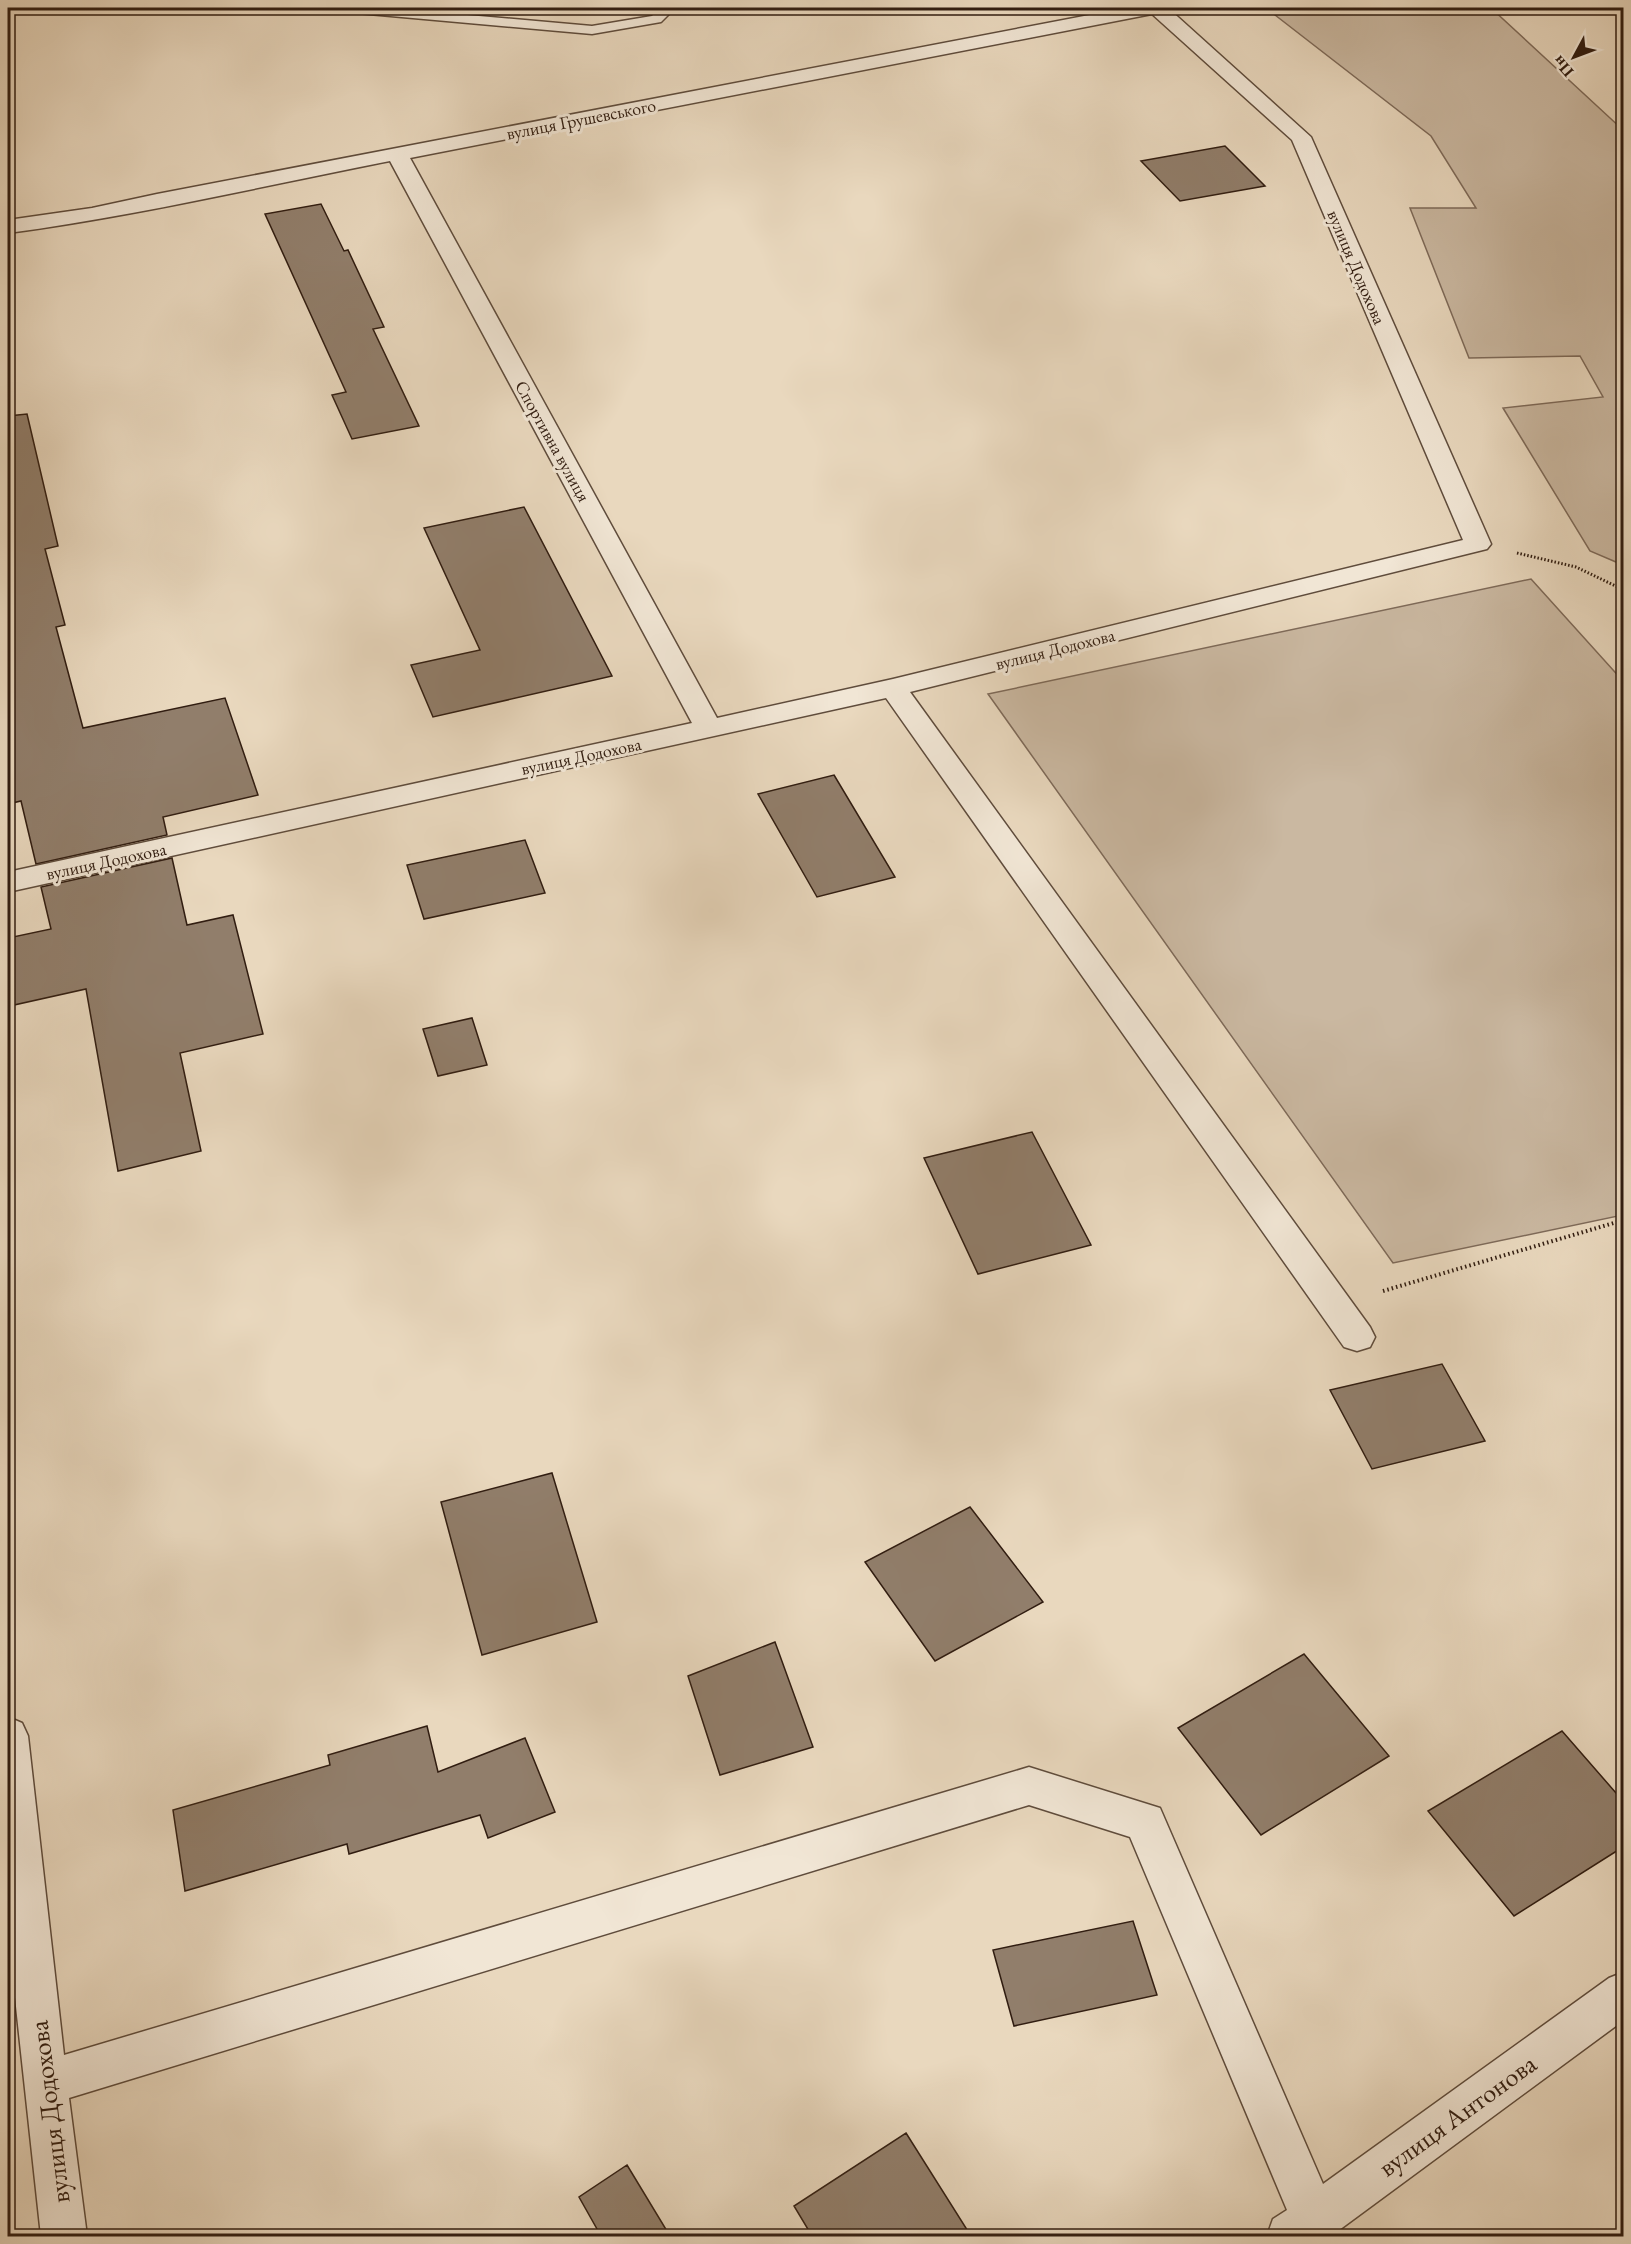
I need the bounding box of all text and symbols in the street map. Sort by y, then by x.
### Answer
north arrow [1544,27,1604,87]
text: Пн [1548,51,1578,82]
street label: вулиця Грушевського [504,93,658,145]
street label: вулиця Додохова [1322,206,1392,329]
street label: Спортивна вулиця [510,376,596,506]
street label: вулиця Додохова [993,623,1118,675]
street label: вулиця Додохова [519,732,644,780]
street label: вулиця Додохова [44,837,169,885]
street label: вулиця Додохова [20,2018,78,2205]
street label: вулиця Антонова [1371,2046,1543,2184]

